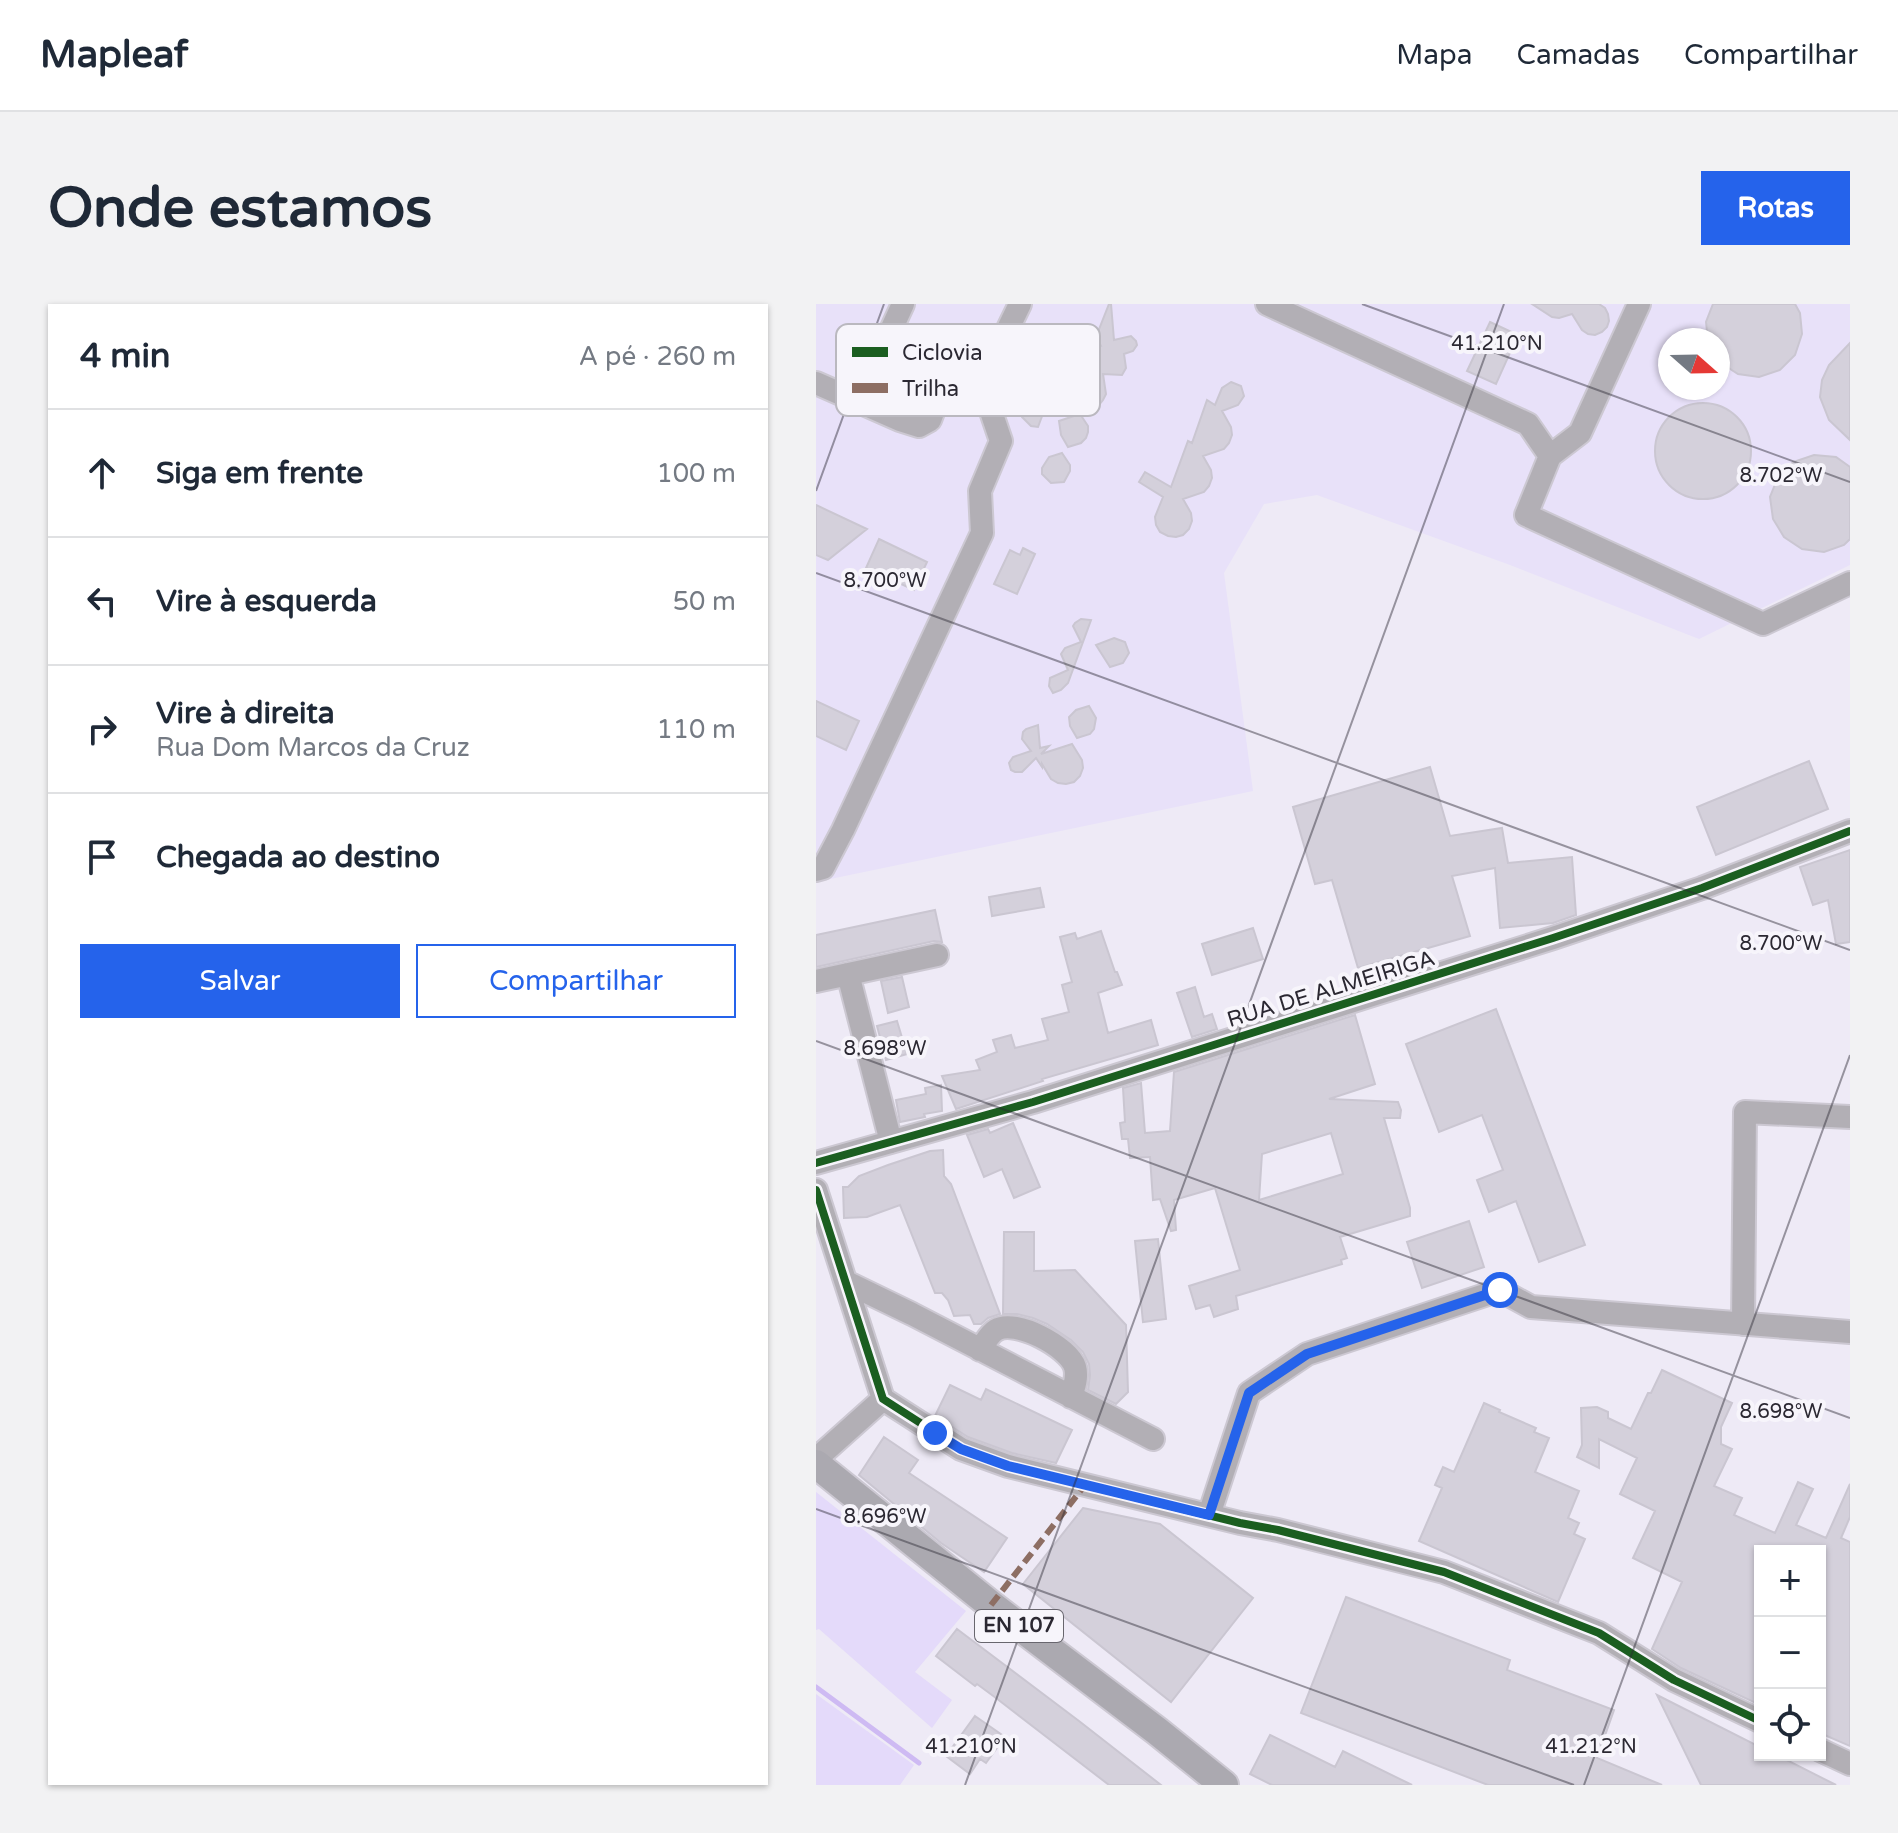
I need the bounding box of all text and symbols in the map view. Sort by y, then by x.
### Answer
text: Mapleaf [40,32,188,78]
text: Mapa [1396,38,1472,72]
text: Camadas [1516,38,1640,72]
text: Compartilhar [1684,38,1858,72]
button: Rotas [1701,171,1850,245]
text: Onde estamos [48,175,432,242]
legend [836,324,1100,416]
north arrow [1658,328,1730,400]
text: 41.210°N [1451,332,1543,356]
text: 4 min [80,336,171,377]
text: Ciclovia [902,340,983,366]
text: A pé · 260 m [579,341,736,372]
text: Trilha [902,376,959,402]
icon: ahead [80,451,124,495]
text: Siga em frente [156,455,363,492]
text: 100 m [656,458,736,489]
text: 8.702°W [1739,464,1823,488]
text: 8.700°W [843,569,927,593]
icon: left [80,579,124,623]
text: Vire à esquerda [156,583,377,620]
text: 50 m [673,586,736,617]
text: Vire à direita [156,695,335,732]
icon: right [80,707,124,751]
text: 110 m [656,714,736,745]
text: Rua Dom Marcos da Cruz [156,732,470,763]
icon: arrive [80,835,124,879]
text: Chegada ao destino [156,839,440,876]
text: 8.700°W [1739,932,1823,956]
button: Salvar [80,944,400,1018]
button: Compartilhar [416,944,736,1018]
street label: RUA DE ALMEIRIGA [1224,945,1438,1033]
text: 8.698°W [843,1037,927,1061]
route start [1482,1272,1518,1308]
text: 8.698°W [1739,1400,1823,1424]
route end [917,1415,953,1451]
text: 8.696°W [843,1505,927,1529]
map controls [1754,1545,1826,1761]
button: + [1754,1545,1826,1617]
road number: EN 107 [975,1610,1063,1642]
button: − [1754,1617,1826,1689]
button: locate [1754,1689,1826,1761]
text: 41.210°N [925,1735,1017,1759]
text: 41.212°N [1545,1735,1637,1759]

